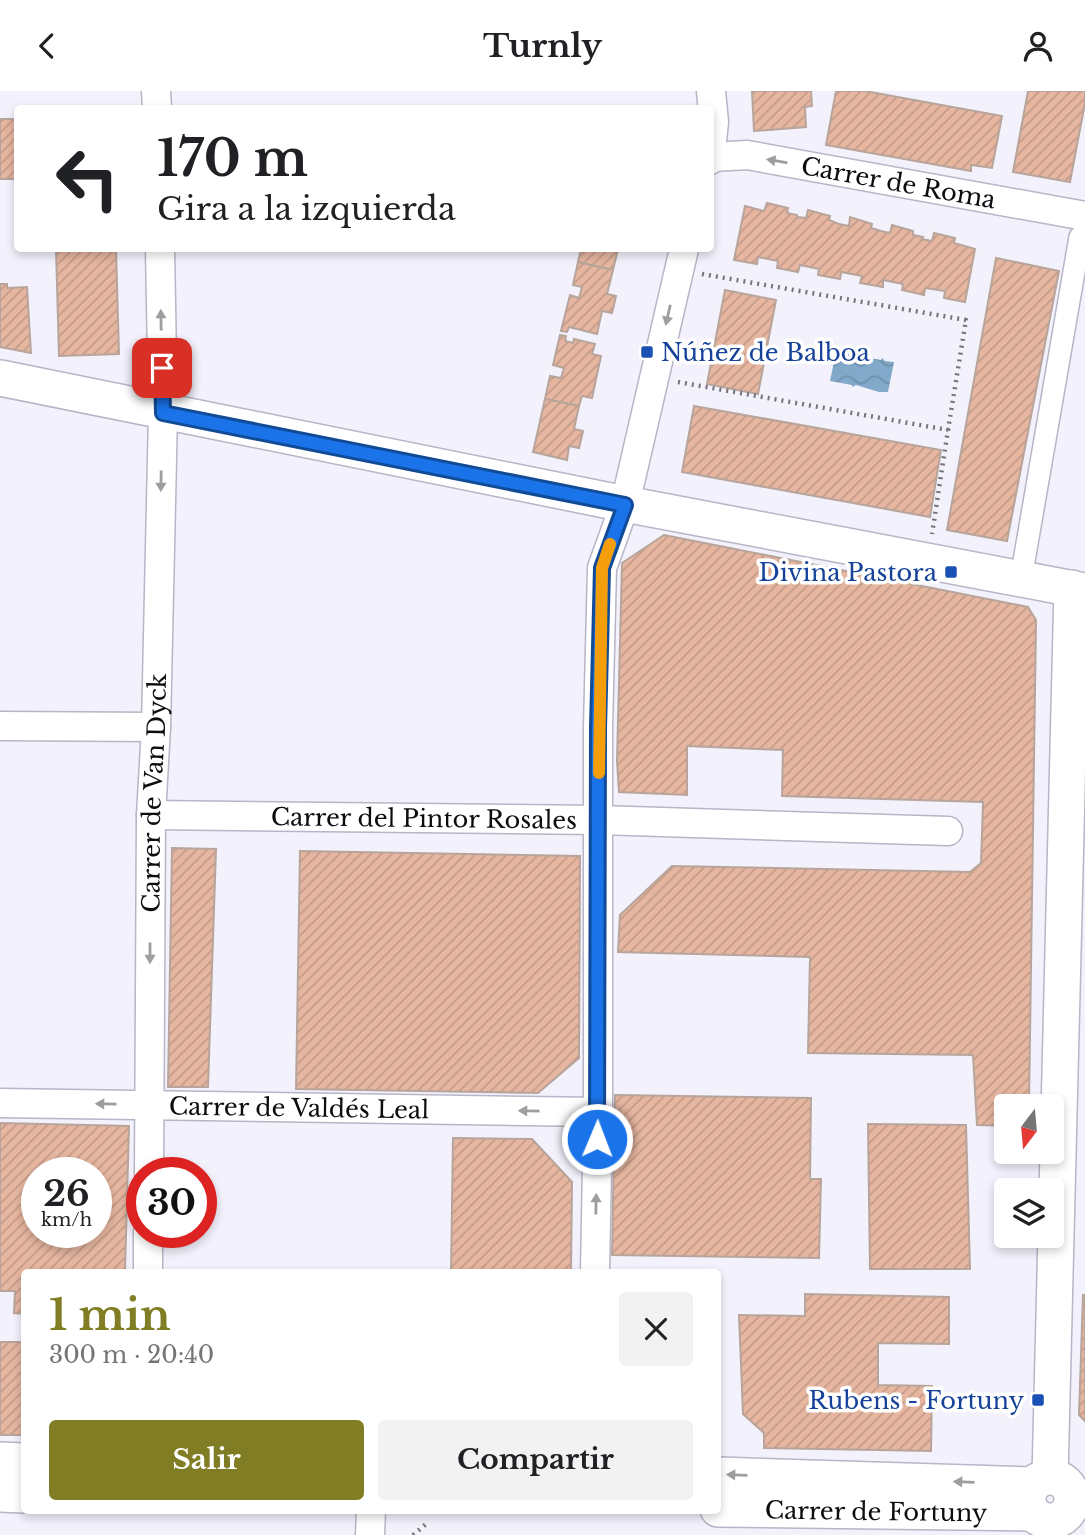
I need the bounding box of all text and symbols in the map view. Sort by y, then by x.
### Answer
text: Turnly [483,26,602,66]
icon: back [28,27,66,65]
icon: person [1019,27,1057,65]
text: 170 m [157,128,308,189]
icon: left [42,133,133,224]
street label: Carrer de Roma [799,151,999,214]
one-way arrow [766,155,788,166]
text: Gira a la izquierda [157,189,456,229]
one-way arrow [662,304,673,326]
one-way arrow [155,309,167,331]
pin [132,338,192,398]
place label: Núñez de Balboa [661,338,870,367]
marker: Núñez de Balboa [639,344,655,360]
icon: arrive [143,349,181,387]
one-way arrow [156,470,167,492]
place label: Divina Pastora [759,558,938,587]
marker: Divina Pastora [943,564,959,580]
street label: Carrer de Van Dyck [136,673,172,913]
street label: Carrer del Pintor Rosales [271,802,577,834]
one-way arrow [144,943,156,965]
street label: Carrer de Valdés Leal [169,1091,430,1124]
north arrow [994,1094,1064,1164]
map controls [994,1094,1064,1248]
one-way arrow [95,1099,117,1110]
position arrow [560,1102,634,1176]
one-way arrow [518,1105,540,1117]
speed limit sign: 30 [126,1157,217,1248]
text: 26 [43,1172,90,1215]
button: layers [994,1178,1064,1248]
one-way arrow [590,1193,602,1215]
text: km/h [41,1209,92,1231]
text: 1 min [49,1289,171,1341]
button: close [619,1292,693,1366]
text: 300 m · 20:40 [49,1341,214,1369]
place label: Rubens - Fortuny [808,1386,1025,1415]
marker: Rubens - Fortuny [1030,1392,1046,1408]
button: Salir [49,1420,364,1500]
button: Compartir [378,1420,693,1500]
one-way arrow [725,1469,747,1481]
one-way arrow [953,1476,975,1488]
street label: Carrer de Fortuny [765,1495,988,1527]

